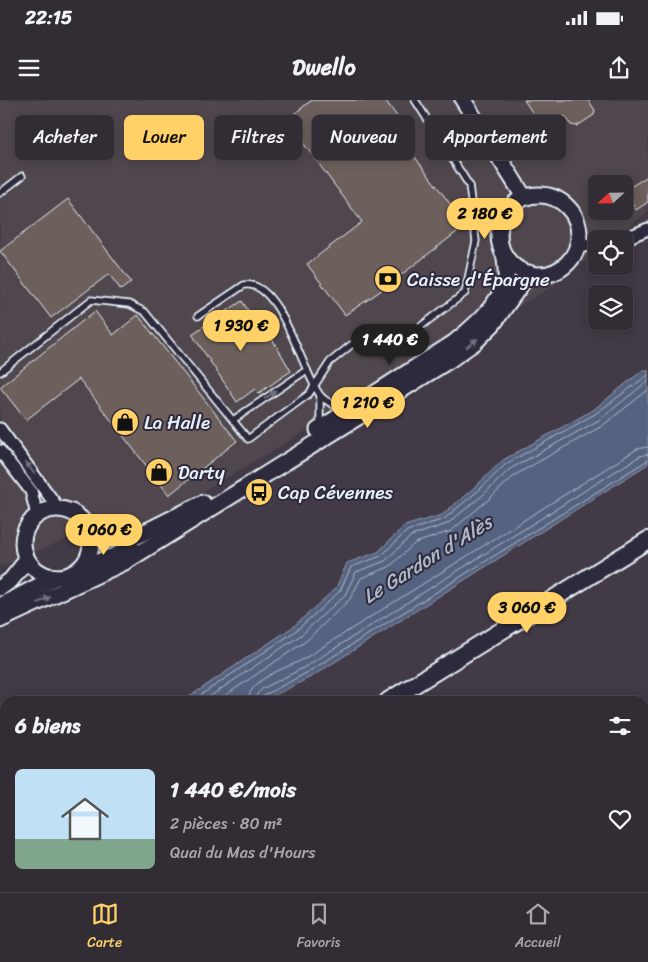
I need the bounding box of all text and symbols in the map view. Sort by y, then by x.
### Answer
text: 22:15 [25,1,72,34]
text: Dwello [292,48,356,87]
icon: menu [15,54,43,82]
icon: share [605,54,633,82]
chip: Acheter [15,115,114,160]
chip: Louer [124,115,204,160]
chip: Filtres [214,115,302,160]
chip: Nouveau [312,115,415,160]
chip: Appartement [425,115,566,160]
north arrow [588,175,632,220]
map controls [588,175,633,330]
pin: 2 180 € [439,198,531,240]
text: 2 180 € [458,199,512,228]
button: locate [588,230,633,275]
place label: Caisse d'Épargne [407,263,550,296]
bank icon: Caisse d'Épargne [373,264,403,294]
button: layers [588,285,633,330]
pin: 1 930 € [195,310,287,352]
text: 1 930 € [214,311,268,340]
pin: 1 440 € [344,324,436,366]
text: 1 440 € [362,325,418,354]
one-way arrow [465,338,478,349]
pin: 1 210 € [322,386,414,429]
text: 1 210 € [342,388,394,417]
one-way arrow [263,390,277,400]
place label: La Halle [144,406,210,439]
shop icon: La Halle [110,407,140,437]
place label: Darty [178,456,225,489]
shop icon: Darty [144,457,174,487]
one-way arrow [25,462,35,475]
place label: Cap Cévennes [278,476,393,509]
bus stop icon: Cap Cévennes [244,477,274,507]
water label: Le Gardon d'Alès [356,504,501,613]
pin: 1 060 € [58,514,150,556]
text: 1 060 € [76,515,132,544]
pin: 3 060 € [481,592,573,634]
text: 3 060 € [498,593,556,622]
one-way arrow [37,595,51,603]
text: 6 biens [15,707,80,745]
icon: filters [606,712,634,740]
text: 1 440 €/mois [170,771,296,809]
icon: home [55,789,115,849]
icon: heart [606,805,634,833]
text: 2 pièces · 80 m² [170,809,282,838]
text: Quai du Mas d'Hours [170,838,316,867]
tab: Carte [87,900,122,955]
tab: Favoris [297,900,340,955]
tab: Accueil [515,900,561,955]

